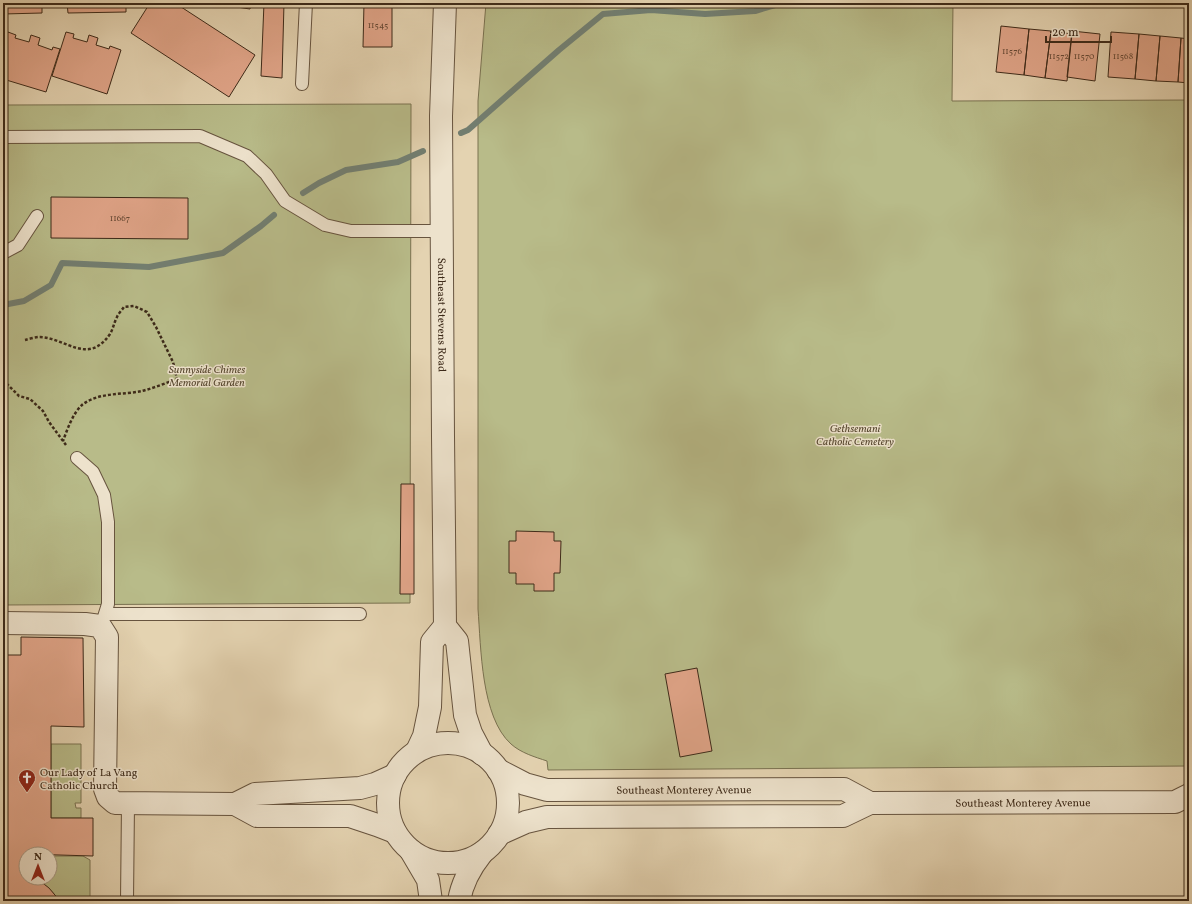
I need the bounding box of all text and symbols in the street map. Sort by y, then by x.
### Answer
scale bar [1046,18,1111,44]
house number: 11545 [368,19,388,32]
text: 20 m [1052,25,1079,41]
house number: 11576 [1002,45,1023,58]
house number: 11572 [1049,50,1069,63]
house number: 11570 [1074,50,1095,63]
house number: 11568 [1113,50,1134,63]
house number: 11667 [110,212,130,225]
street label: Southeast Stevens Road [433,258,449,372]
park label: Sunnyside Chimes Memorial Garden [168,363,245,391]
park label: Gethsemani Catholic Cemetery [816,422,894,450]
place label: Our Lady of La Vang Catholic Church [40,766,138,794]
church icon: Our Lady of La Vang Catholic Church [17,768,37,793]
street label: Southeast Monterey Avenue [616,783,751,799]
street label: Southeast Monterey Avenue [955,796,1090,812]
north arrow [18,846,58,886]
text: N [34,850,42,865]

